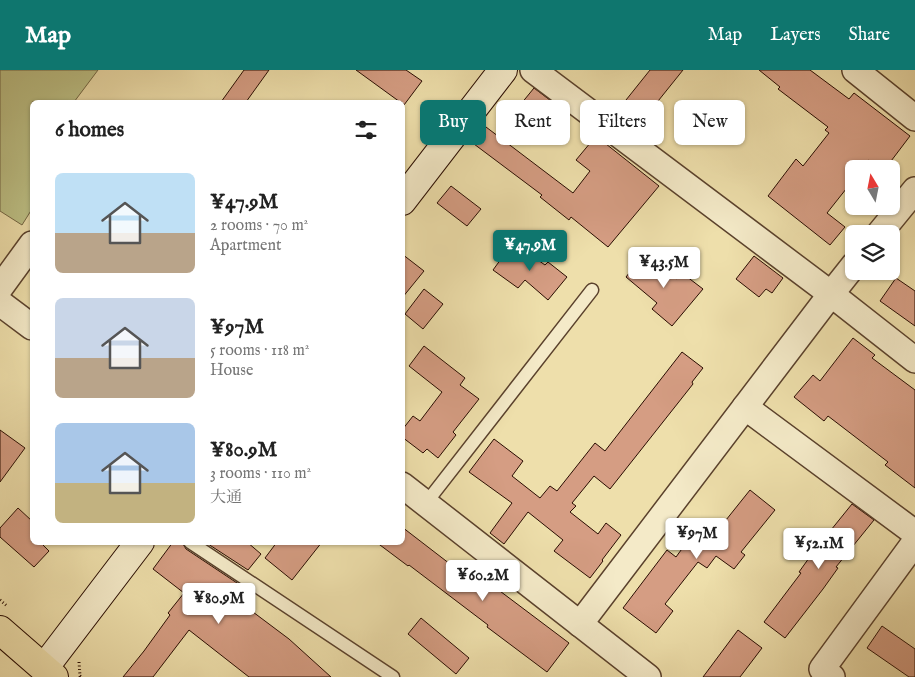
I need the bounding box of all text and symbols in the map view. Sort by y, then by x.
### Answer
text: Map [25,20,71,51]
text: Map [708,24,742,47]
text: Layers [770,24,821,47]
text: Share [849,24,890,47]
chip: Buy [420,100,486,145]
chip: Rent [496,100,570,145]
chip: Filters [580,100,664,145]
chip: New [674,100,745,145]
icon: filters [352,116,380,144]
text: 6 homes [55,117,124,144]
north arrow [845,160,900,215]
map controls [845,160,900,280]
text: ¥47.9M [210,189,278,216]
icon: home [95,193,155,253]
text: 2 rooms · 70 m² [210,216,308,236]
button: layers [845,225,900,280]
pin: ¥47.9M [489,230,571,272]
text: Apartment [210,236,281,256]
text: ¥47.9M [504,236,556,256]
pin: ¥43.5M [623,246,705,289]
text: ¥43.5M [639,253,689,273]
text: ¥97M [210,314,264,341]
icon: home [95,318,155,378]
text: 5 rooms · 118 m² [210,341,309,361]
text: House [210,361,253,381]
text: ¥80.9M [210,437,277,464]
icon: home [95,443,155,503]
text: 3 rooms · 110 m² [210,464,311,484]
text: 大通 [210,488,242,508]
pin: ¥97M [667,518,727,560]
text: ¥97M [676,524,718,544]
pin: ¥52.1M [778,528,860,570]
text: ¥52.1M [794,534,844,554]
pin: ¥60.2M [442,560,524,602]
text: ¥60.2M [457,566,509,586]
pin: ¥80.9M [178,582,260,625]
text: ¥80.9M [193,589,245,609]

